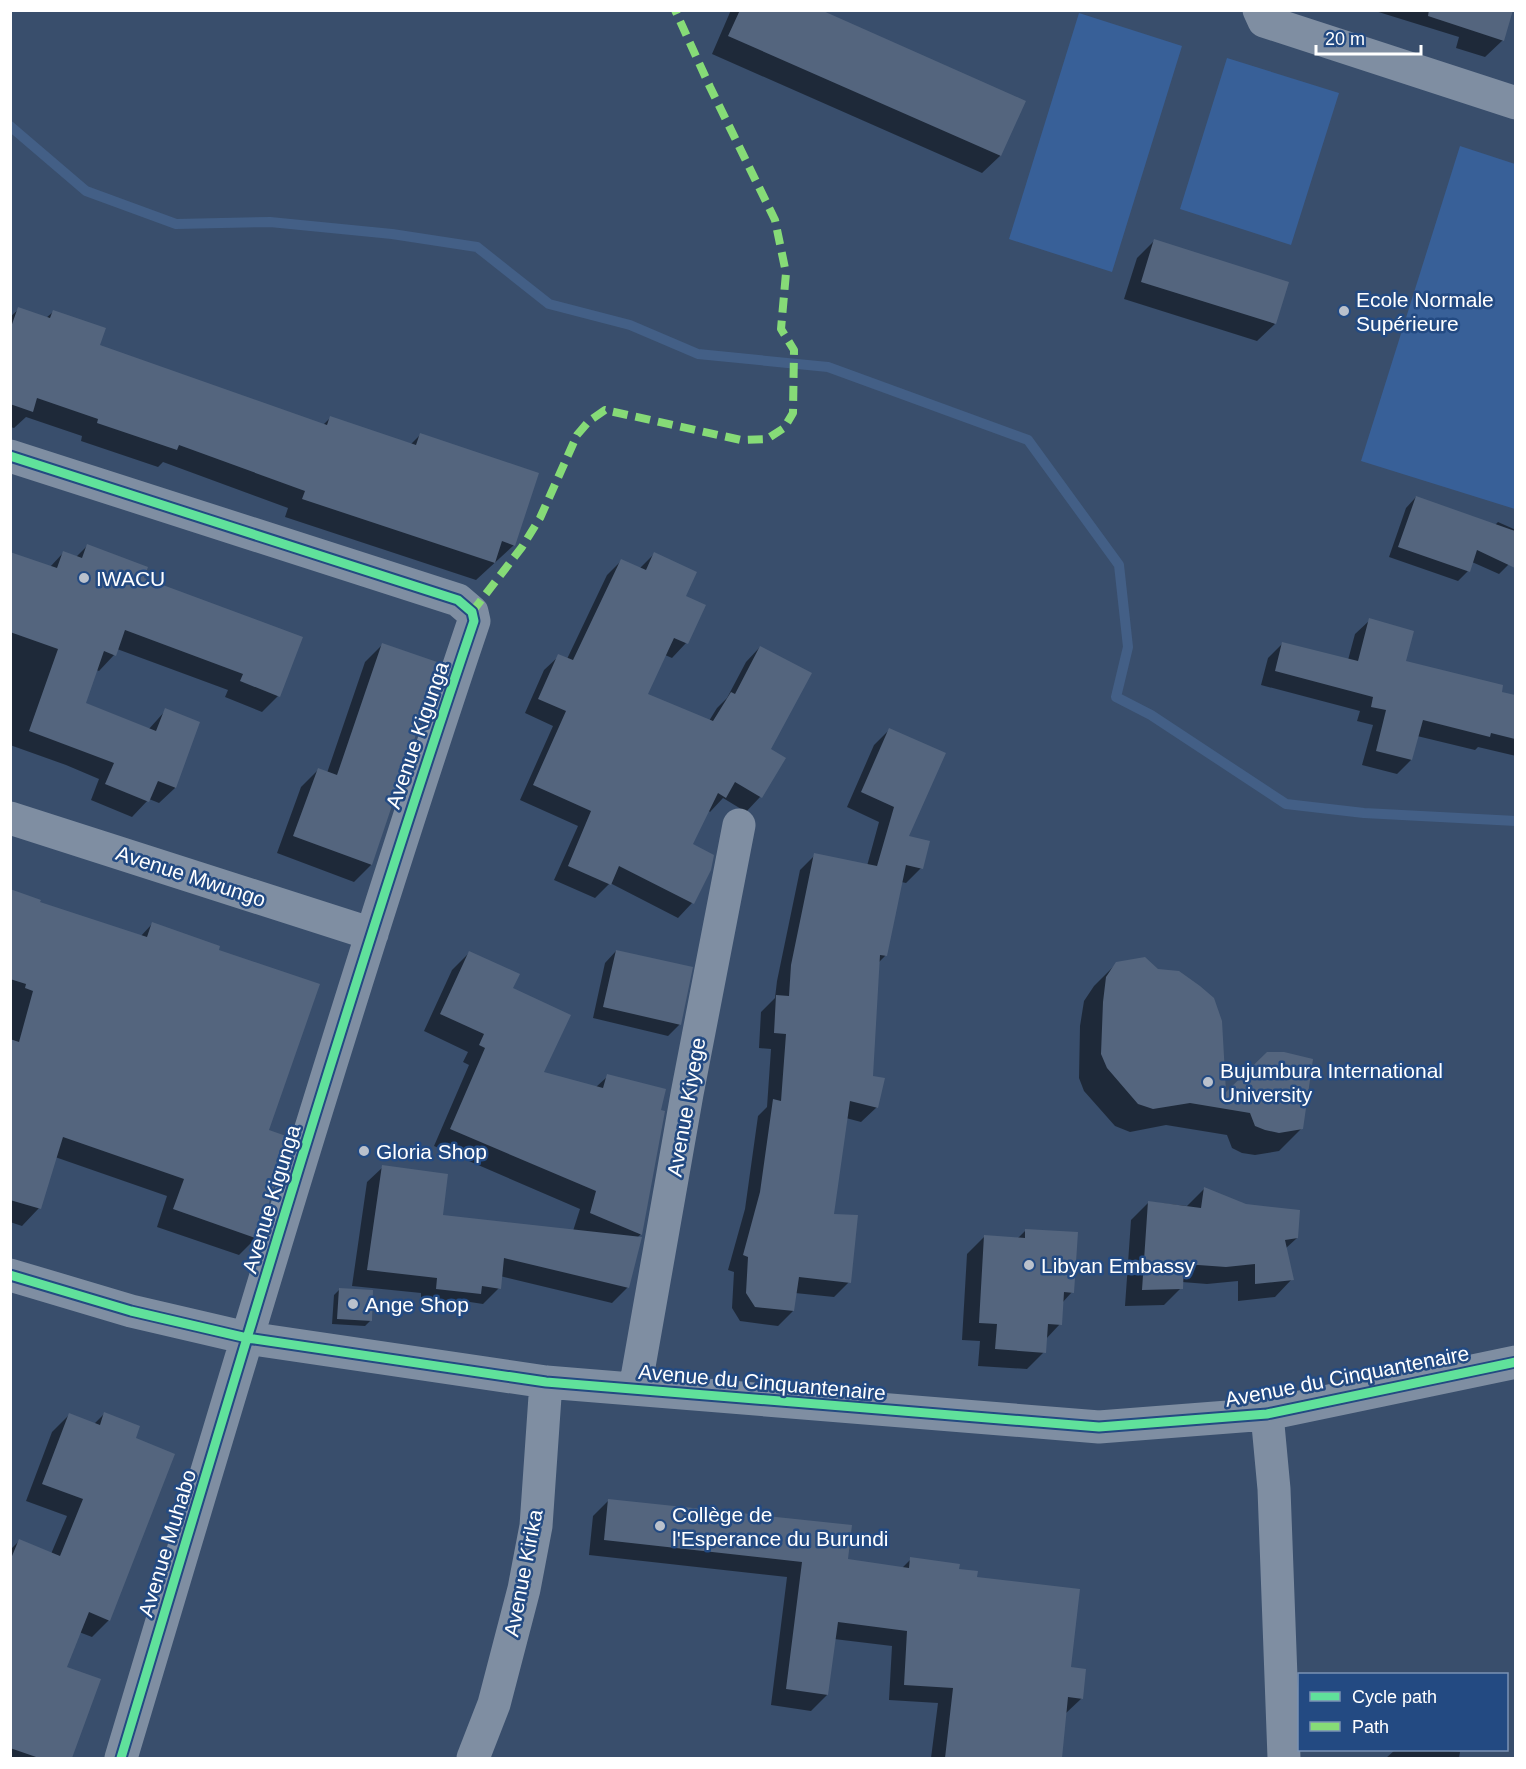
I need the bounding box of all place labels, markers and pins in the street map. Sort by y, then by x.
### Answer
place label: Ecole Normale Supérieure [1356,288,1494,335]
marker: Ecole Normale Supérieure [1337,304,1351,318]
place label: IWACU [96,567,165,590]
marker: IWACU [77,571,91,585]
place label: Bujumbura International University [1220,1059,1443,1106]
marker: Bujumbura International University [1201,1075,1215,1089]
place label: Gloria Shop [376,1140,487,1163]
marker: Gloria Shop [357,1144,371,1158]
place label: Libyan Embassy [1041,1254,1196,1277]
marker: Libyan Embassy [1022,1258,1036,1272]
place label: Ange Shop [365,1293,469,1316]
marker: Ange Shop [346,1297,360,1311]
place label: Collège de l'Esperance du Burundi [672,1503,888,1550]
marker: Collège de l'Esperance du Burundi [653,1519,667,1533]

